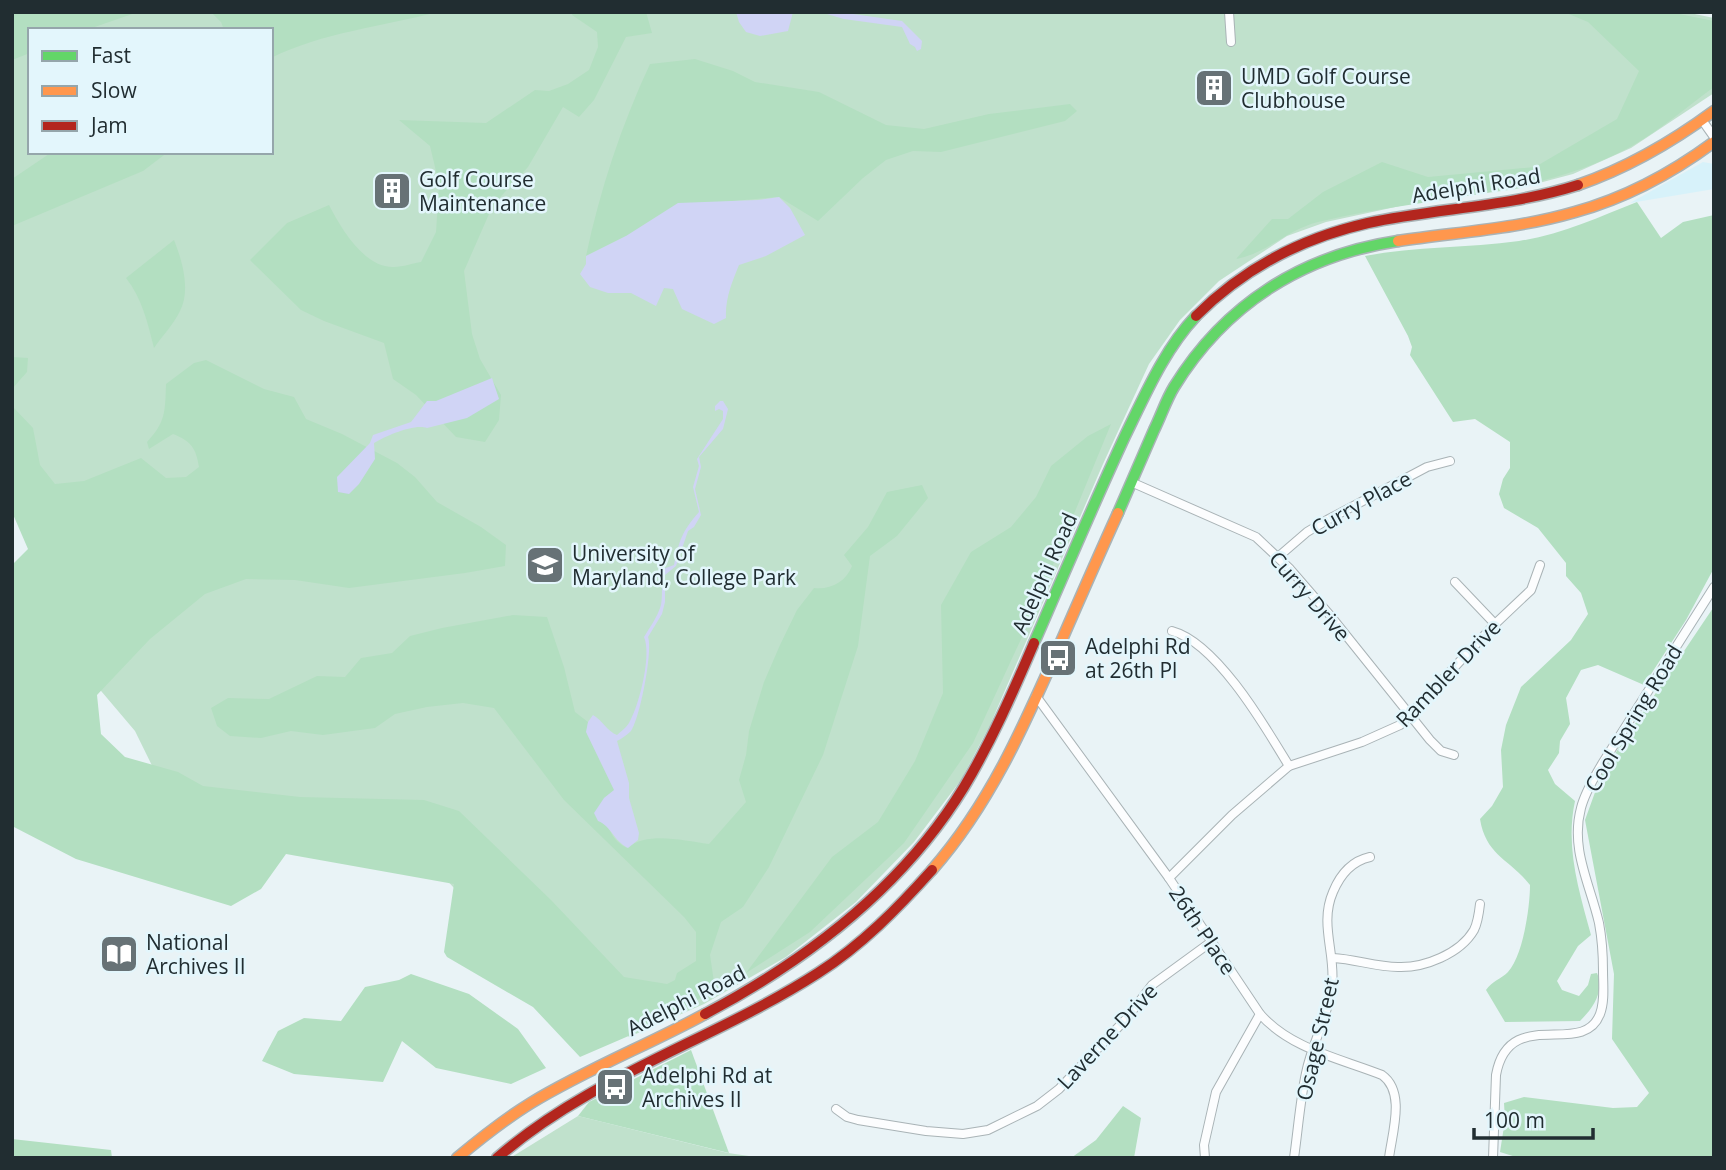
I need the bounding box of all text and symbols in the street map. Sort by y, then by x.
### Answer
legend [28,28,273,154]
text: Fast [91,41,131,69]
place label: UMD Golf Course Clubhouse [1241,62,1411,114]
building icon: UMD Golf Course Clubhouse [1193,67,1235,109]
text: Slow [91,76,137,104]
text: Jam [89,111,128,139]
street label: Adelphi Road [1410,161,1542,209]
place label: Golf Course Maintenance [419,165,546,217]
building icon: Golf Course Maintenance [371,170,413,212]
street label: Curry Place [1306,464,1416,542]
street label: Adelphi Road [1005,508,1083,638]
place label: University of Maryland, College Park [572,539,796,591]
school or university icon: University of Maryland, College Park [524,544,566,586]
street label: Curry Drive [1263,545,1357,647]
street label: Rambler Drive [1389,613,1507,733]
place label: Adelphi Rd at 26th Pl [1085,632,1191,684]
bus stop icon: Adelphi Rd at 26th Pl [1037,637,1079,679]
street label: Cool Spring Road [1578,639,1688,797]
street label: 26th Place [1163,880,1243,980]
place label: National Archives II [146,928,246,980]
library icon: National Archives II [98,933,140,975]
street label: Adelphi Road [622,958,750,1042]
street label: Osage Street [1289,975,1345,1103]
street label: Laverne Drive [1051,977,1163,1095]
place label: Adelphi Rd at Archives II [642,1061,772,1113]
bus stop icon: Adelphi Rd at Archives II [594,1066,636,1108]
scale bar [1474,1096,1593,1140]
text: 100 m [1484,1106,1545,1134]

